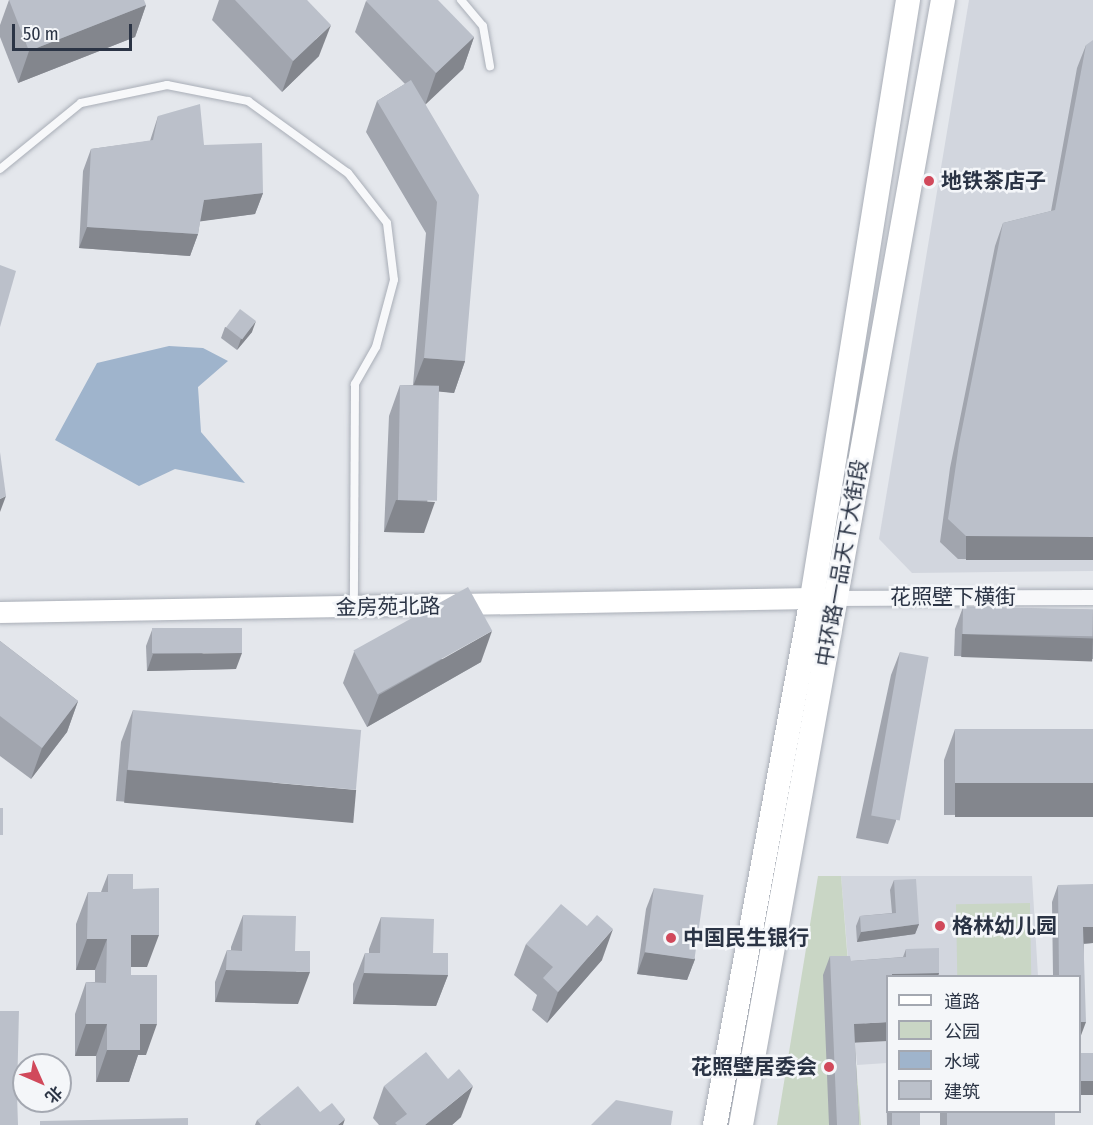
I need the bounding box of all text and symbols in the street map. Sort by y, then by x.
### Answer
scale bar [15,12,135,50]
text: 50 m [23,23,59,45]
place label: 地铁茶店子 [941,168,1046,194]
marker: 地铁茶店子 [922,174,936,188]
street label: 中环路一品天下大街段 [811,457,873,669]
street label: 花照壁下横街 [890,584,1016,610]
street label: 金房苑北路 [335,593,441,621]
place label: 格林幼儿园 [952,913,1057,939]
marker: 格林幼儿园 [933,919,947,933]
place label: 中国民生银行 [683,925,809,951]
marker: 中国民生银行 [664,931,678,945]
legend [886,975,1081,1113]
text: 道路 [944,991,980,1013]
text: 公园 [944,1021,980,1043]
text: 水域 [944,1051,980,1073]
north arrow [12,1053,72,1113]
place label: 花照壁居委会 [691,1054,817,1080]
marker: 花照壁居委会 [822,1060,836,1074]
text: 建筑 [944,1081,980,1103]
text: 北 [41,1082,66,1107]

